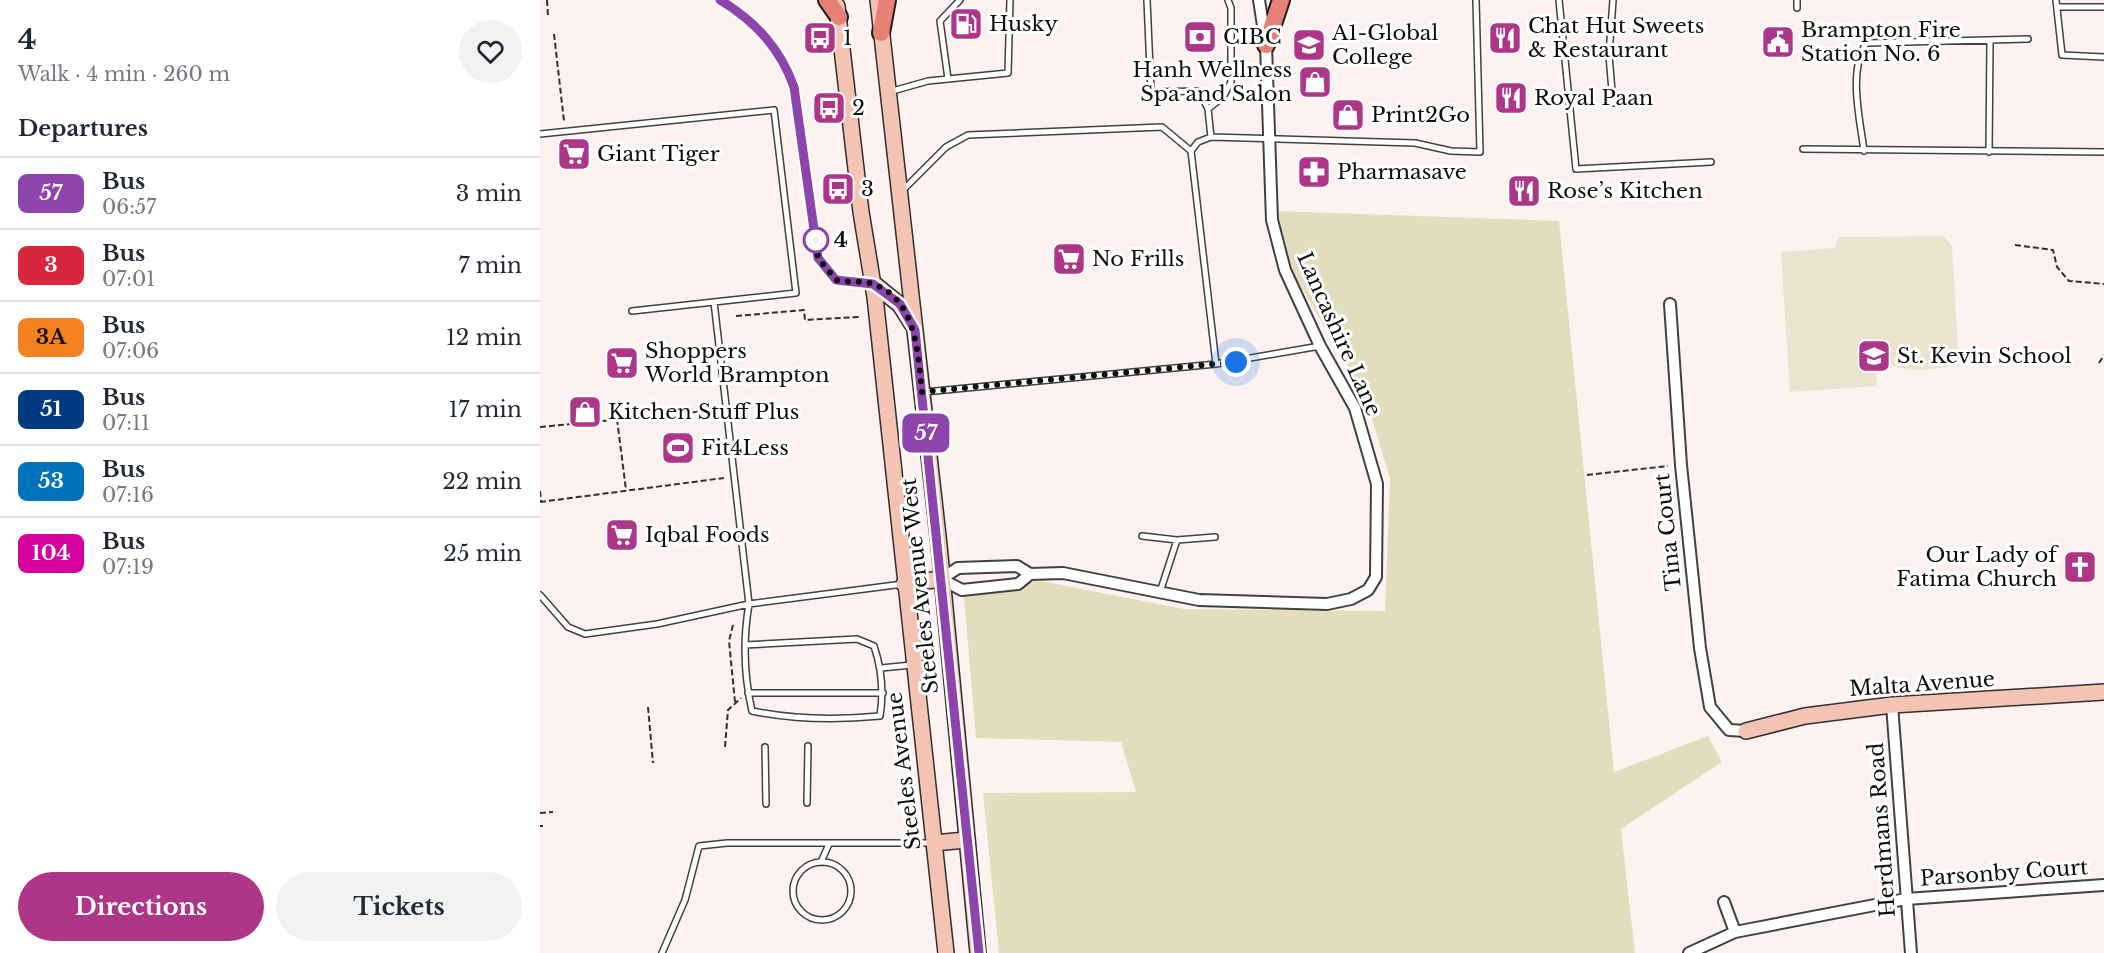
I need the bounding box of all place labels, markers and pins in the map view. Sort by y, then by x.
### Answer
fuel station icon: Husky [948,6,984,42]
place label: Husky [989,11,1059,37]
place label: Chat Hut Sweets & Restaurant [1528,13,1704,63]
place label: Brampton Fire Station No. 6 [1801,17,1961,67]
bank icon: CIBC [1182,19,1218,55]
bus stop icon: 1 [802,20,838,56]
place label: A1-Global College [1331,20,1438,70]
restaurant icon: Chat Hut Sweets & Restaurant [1487,20,1523,56]
place label: CIBC [1223,24,1282,50]
public building icon: Brampton Fire Station No. 6 [1760,24,1796,60]
place label: 1 [843,25,852,51]
school or university icon: A1-Global College [1291,27,1327,63]
place label: Hanh Wellness Spa and Salon [1133,57,1292,107]
shop icon: Hanh Wellness Spa and Salon [1297,64,1333,100]
restaurant icon: Royal Paan [1493,80,1529,116]
place label: Royal Paan [1534,85,1653,111]
bus stop icon: 2 [811,90,847,126]
place label: 2 [852,95,865,121]
shop icon: Print2Go [1330,97,1366,133]
place label: Print2Go [1371,102,1470,128]
supermarket icon: Giant Tiger [556,136,592,172]
place label: Giant Tiger [597,141,720,167]
pharmacy icon: Pharmasave [1296,154,1332,190]
place label: Pharmasave [1337,159,1467,185]
bus stop icon: 3 [820,171,856,207]
restaurant icon: Rose’s Kitchen [1506,173,1542,209]
place label: 3 [861,176,874,202]
place label: Rose’s Kitchen [1547,178,1703,204]
marker: 4 [803,227,829,253]
place label: 4 [834,227,848,253]
supermarket icon: No Frills [1051,241,1087,277]
place label: No Frills [1092,246,1184,272]
place label: Shoppers World Brampton [644,338,830,388]
school or university icon: St. Kevin School [1856,338,1892,374]
place label: St. Kevin School [1897,343,2072,369]
supermarket icon: Shoppers World Brampton [604,345,640,381]
shop icon: Kitchen Stuff Plus [567,394,603,430]
place label: Kitchen Stuff Plus [608,399,799,425]
sports icon: Fit4Less [660,430,696,466]
place label: Fit4Less [701,435,789,461]
supermarket icon: Iqbal Foods [604,517,640,553]
place label: Iqbal Foods [645,522,770,548]
place label: Our Lady of Fatima Church [1896,542,2059,592]
church icon: Our Lady of Fatima Church [2062,549,2098,585]

